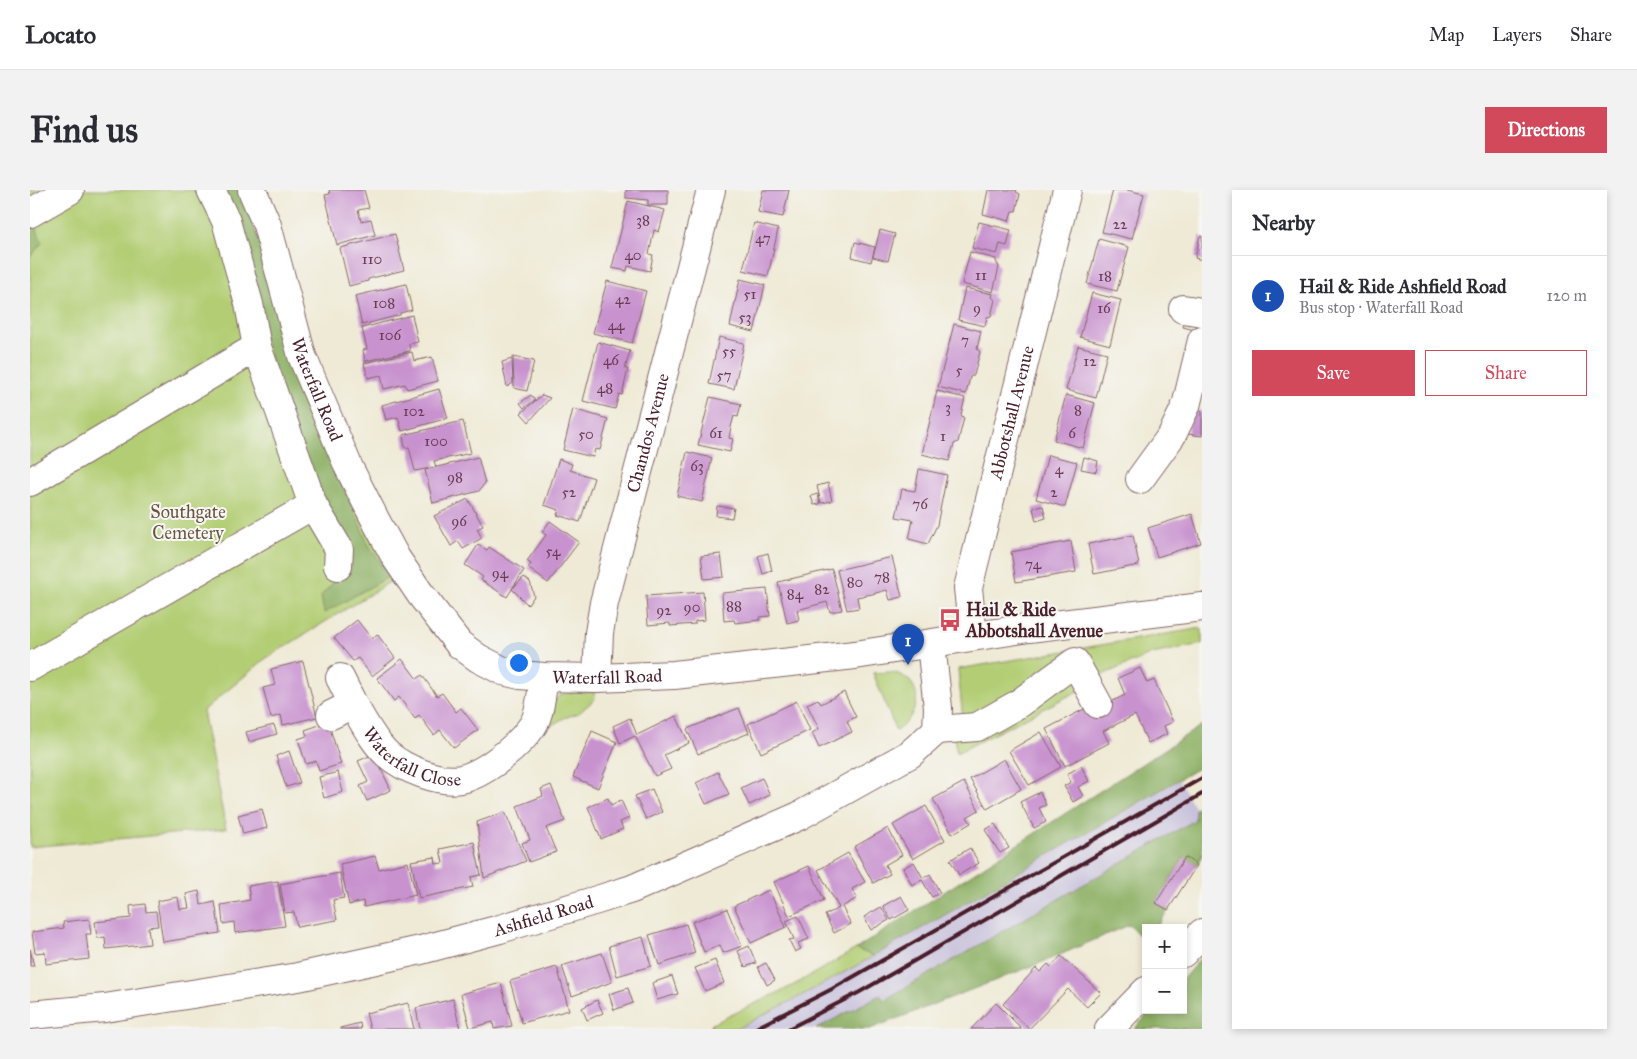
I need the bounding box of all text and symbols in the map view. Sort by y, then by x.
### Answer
text: Locato [25,20,96,50]
text: Map [1429,24,1464,46]
text: Layers [1492,24,1542,46]
text: Share [1570,24,1612,46]
button: Directions [1485,107,1607,153]
text: Find us [30,109,138,152]
text: Nearby [1252,210,1315,236]
house number: 38 [636,211,650,229]
house number: 22 [1113,215,1128,233]
house number: 47 [755,229,771,247]
house number: 40 [624,246,642,264]
house number: 110 [362,250,382,268]
house number: 11 [975,266,987,284]
house number: 18 [1098,267,1112,285]
text: Hail & Ride Ashfield Road [1299,275,1507,298]
house number: 51 [744,285,757,303]
text: 1 [1265,286,1271,305]
text: 120 m [1547,286,1587,305]
house number: 42 [615,290,631,308]
house number: 108 [373,294,395,312]
text: Bus stop · Waterfall Road [1299,298,1463,317]
house number: 9 [973,299,981,317]
house number: 16 [1097,299,1112,317]
house number: 53 [739,308,751,326]
house number: 44 [608,316,625,334]
house number: 106 [379,326,402,344]
house number: 7 [961,331,969,349]
street label: Waterfall Road [287,335,348,445]
house number: 55 [722,342,736,360]
street label: Abbotshall Avenue [984,343,1039,483]
button: Save [1252,350,1415,396]
button: Share [1425,350,1587,396]
house number: 46 [603,351,620,369]
house number: 12 [1083,352,1097,370]
house number: 5 [956,361,963,379]
house number: 57 [717,366,731,384]
street label: Chandos Avenue [622,371,674,495]
house number: 48 [597,379,613,397]
house number: 3 [945,398,951,416]
house number: 8 [1074,401,1082,419]
house number: 102 [403,402,426,420]
house number: 61 [709,424,723,442]
house number: 6 [1068,424,1077,442]
house number: 50 [578,425,594,443]
house number: 1 [940,427,946,445]
house number: 100 [424,432,448,450]
house number: 63 [690,457,704,475]
house number: 4 [1055,460,1064,478]
house number: 98 [447,468,463,486]
house number: 52 [562,483,577,501]
house number: 2 [1050,483,1058,501]
house number: 76 [912,495,929,513]
park label: Southgate Cemetery [150,501,226,544]
house number: 96 [451,512,468,530]
house number: 54 [546,542,561,560]
house number: 74 [1025,555,1042,573]
house number: 94 [492,564,509,582]
house number: 78 [874,568,890,586]
house number: 80 [847,573,863,591]
house number: 82 [814,580,830,598]
house number: 84 [787,585,804,603]
house number: 88 [726,597,742,615]
house number: 90 [684,598,700,616]
place label: Hail & Ride Abbotshall Avenue [965,599,1104,642]
house number: 92 [656,601,672,619]
bus stop icon: Hail & Ride Abbotshall Avenue [937,607,963,633]
pin: 1 [892,624,924,665]
your location [506,650,532,676]
street label: Waterfall Road [552,664,663,689]
street label: Waterfall Close [358,722,462,791]
street label: Ashfield Road [490,891,596,942]
map controls [1142,924,1187,1014]
button: + [1142,924,1187,969]
button: − [1142,969,1187,1014]

